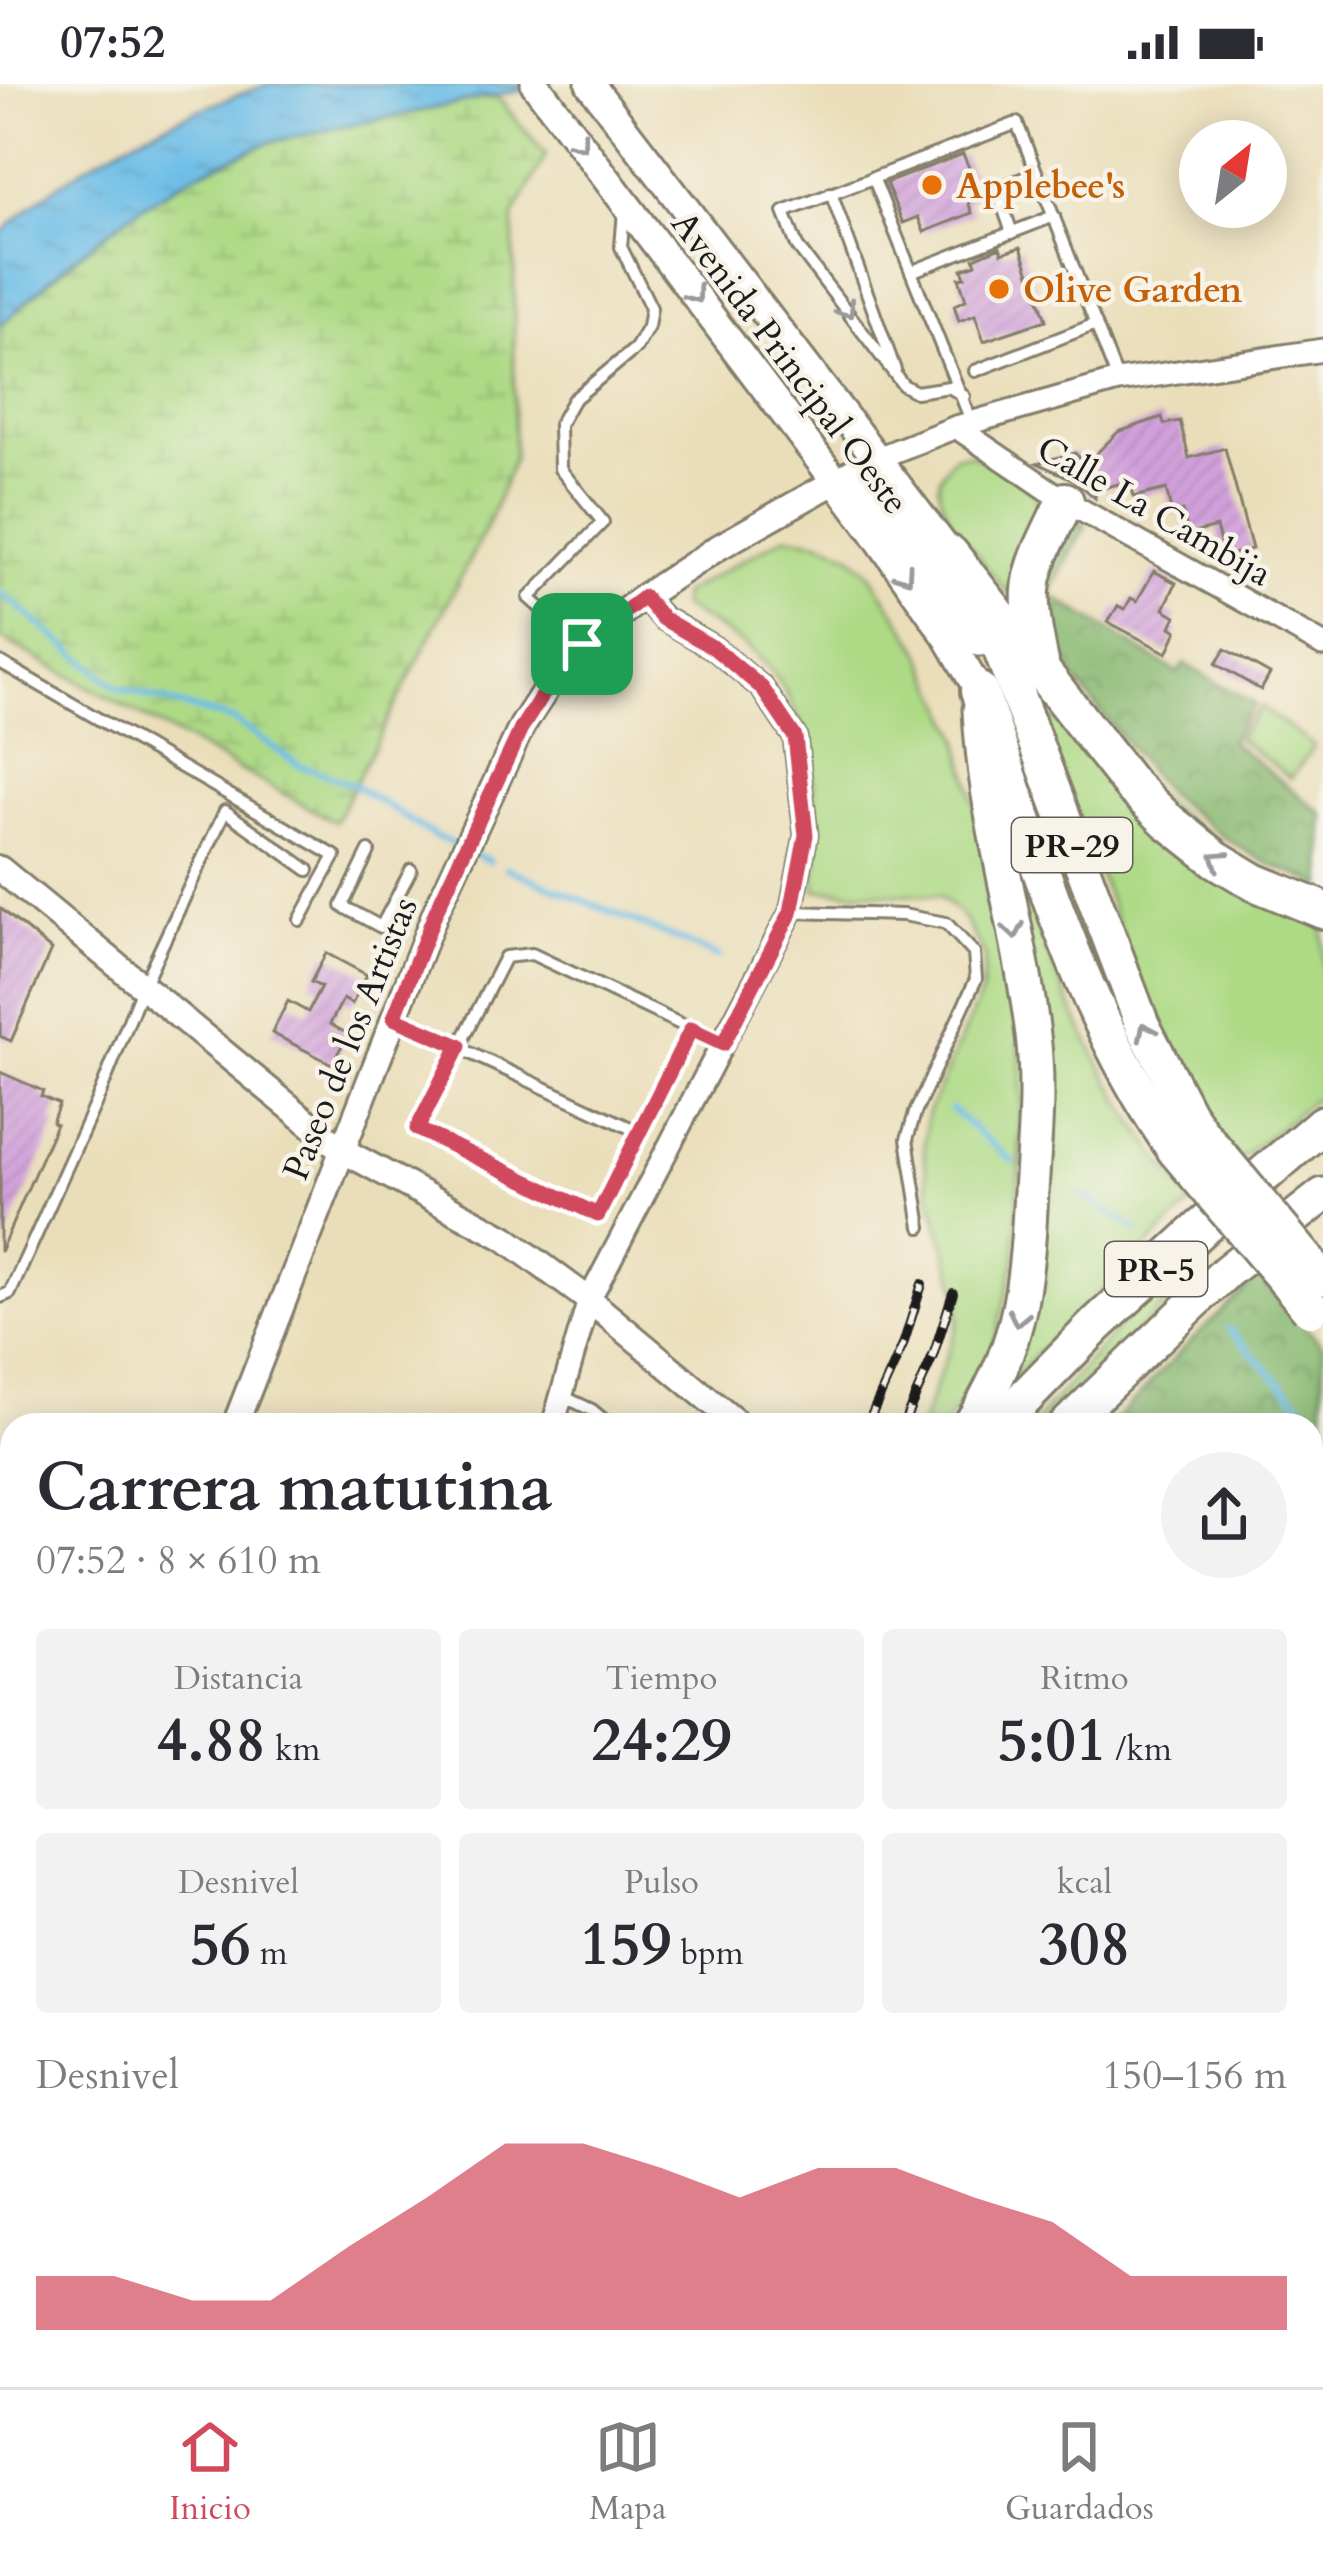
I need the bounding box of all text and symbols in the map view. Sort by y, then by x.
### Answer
text: 07:52 [60,12,165,73]
north arrow [1179,120,1287,228]
map controls [1179,120,1287,228]
one-way arrow [566,129,587,151]
place label: Applebee's [956,162,1125,211]
marker: Applebee's [919,172,945,198]
street label: Avenida Principal Oeste [660,201,920,524]
place label: Olive Garden [1023,266,1242,315]
marker: Olive Garden [986,276,1012,302]
one-way arrow [681,282,703,304]
one-way arrow [833,296,854,318]
street label: Calle La Cambija [1028,424,1281,599]
one-way arrow [891,562,913,584]
pin [531,593,633,695]
icon: arrive [549,611,615,677]
road number: PR-29 [1012,818,1132,872]
one-way arrow [1210,851,1232,873]
street label: Paseo de los Artistas [271,890,430,1187]
one-way arrow [1000,920,1026,940]
one-way arrow [1137,1022,1160,1043]
road number: PR-5 [1105,1242,1207,1296]
one-way arrow [1006,1307,1032,1327]
text: Carrera matutina [36,1444,553,1533]
button: share [1161,1452,1287,1578]
text: 07:52 · 8 × 610 m [36,1534,321,1587]
text: Distancia [174,1656,303,1701]
text: Tiempo [606,1656,717,1701]
text: Ritmo [1040,1656,1129,1701]
text: 4.88 [156,1701,266,1782]
text: 24:29 [591,1701,732,1782]
text: 5:01 [997,1701,1107,1782]
text: km [266,1727,321,1772]
text: /km [1107,1727,1172,1772]
text: Desnivel [178,1860,299,1905]
text: Pulso [624,1860,699,1905]
text: kcal [1057,1860,1112,1905]
text: 56 [189,1905,251,1986]
text: 159 [579,1905,672,1986]
text: 308 [1038,1905,1131,1986]
text: m [251,1931,288,1976]
text: bpm [672,1931,744,1976]
text: Desnivel [36,2049,179,2102]
text: 150–156 m [1102,2049,1287,2102]
tab: Inicio [169,2414,251,2531]
tab: Mapa [589,2414,666,2531]
tab: Guardados [1005,2414,1154,2531]

